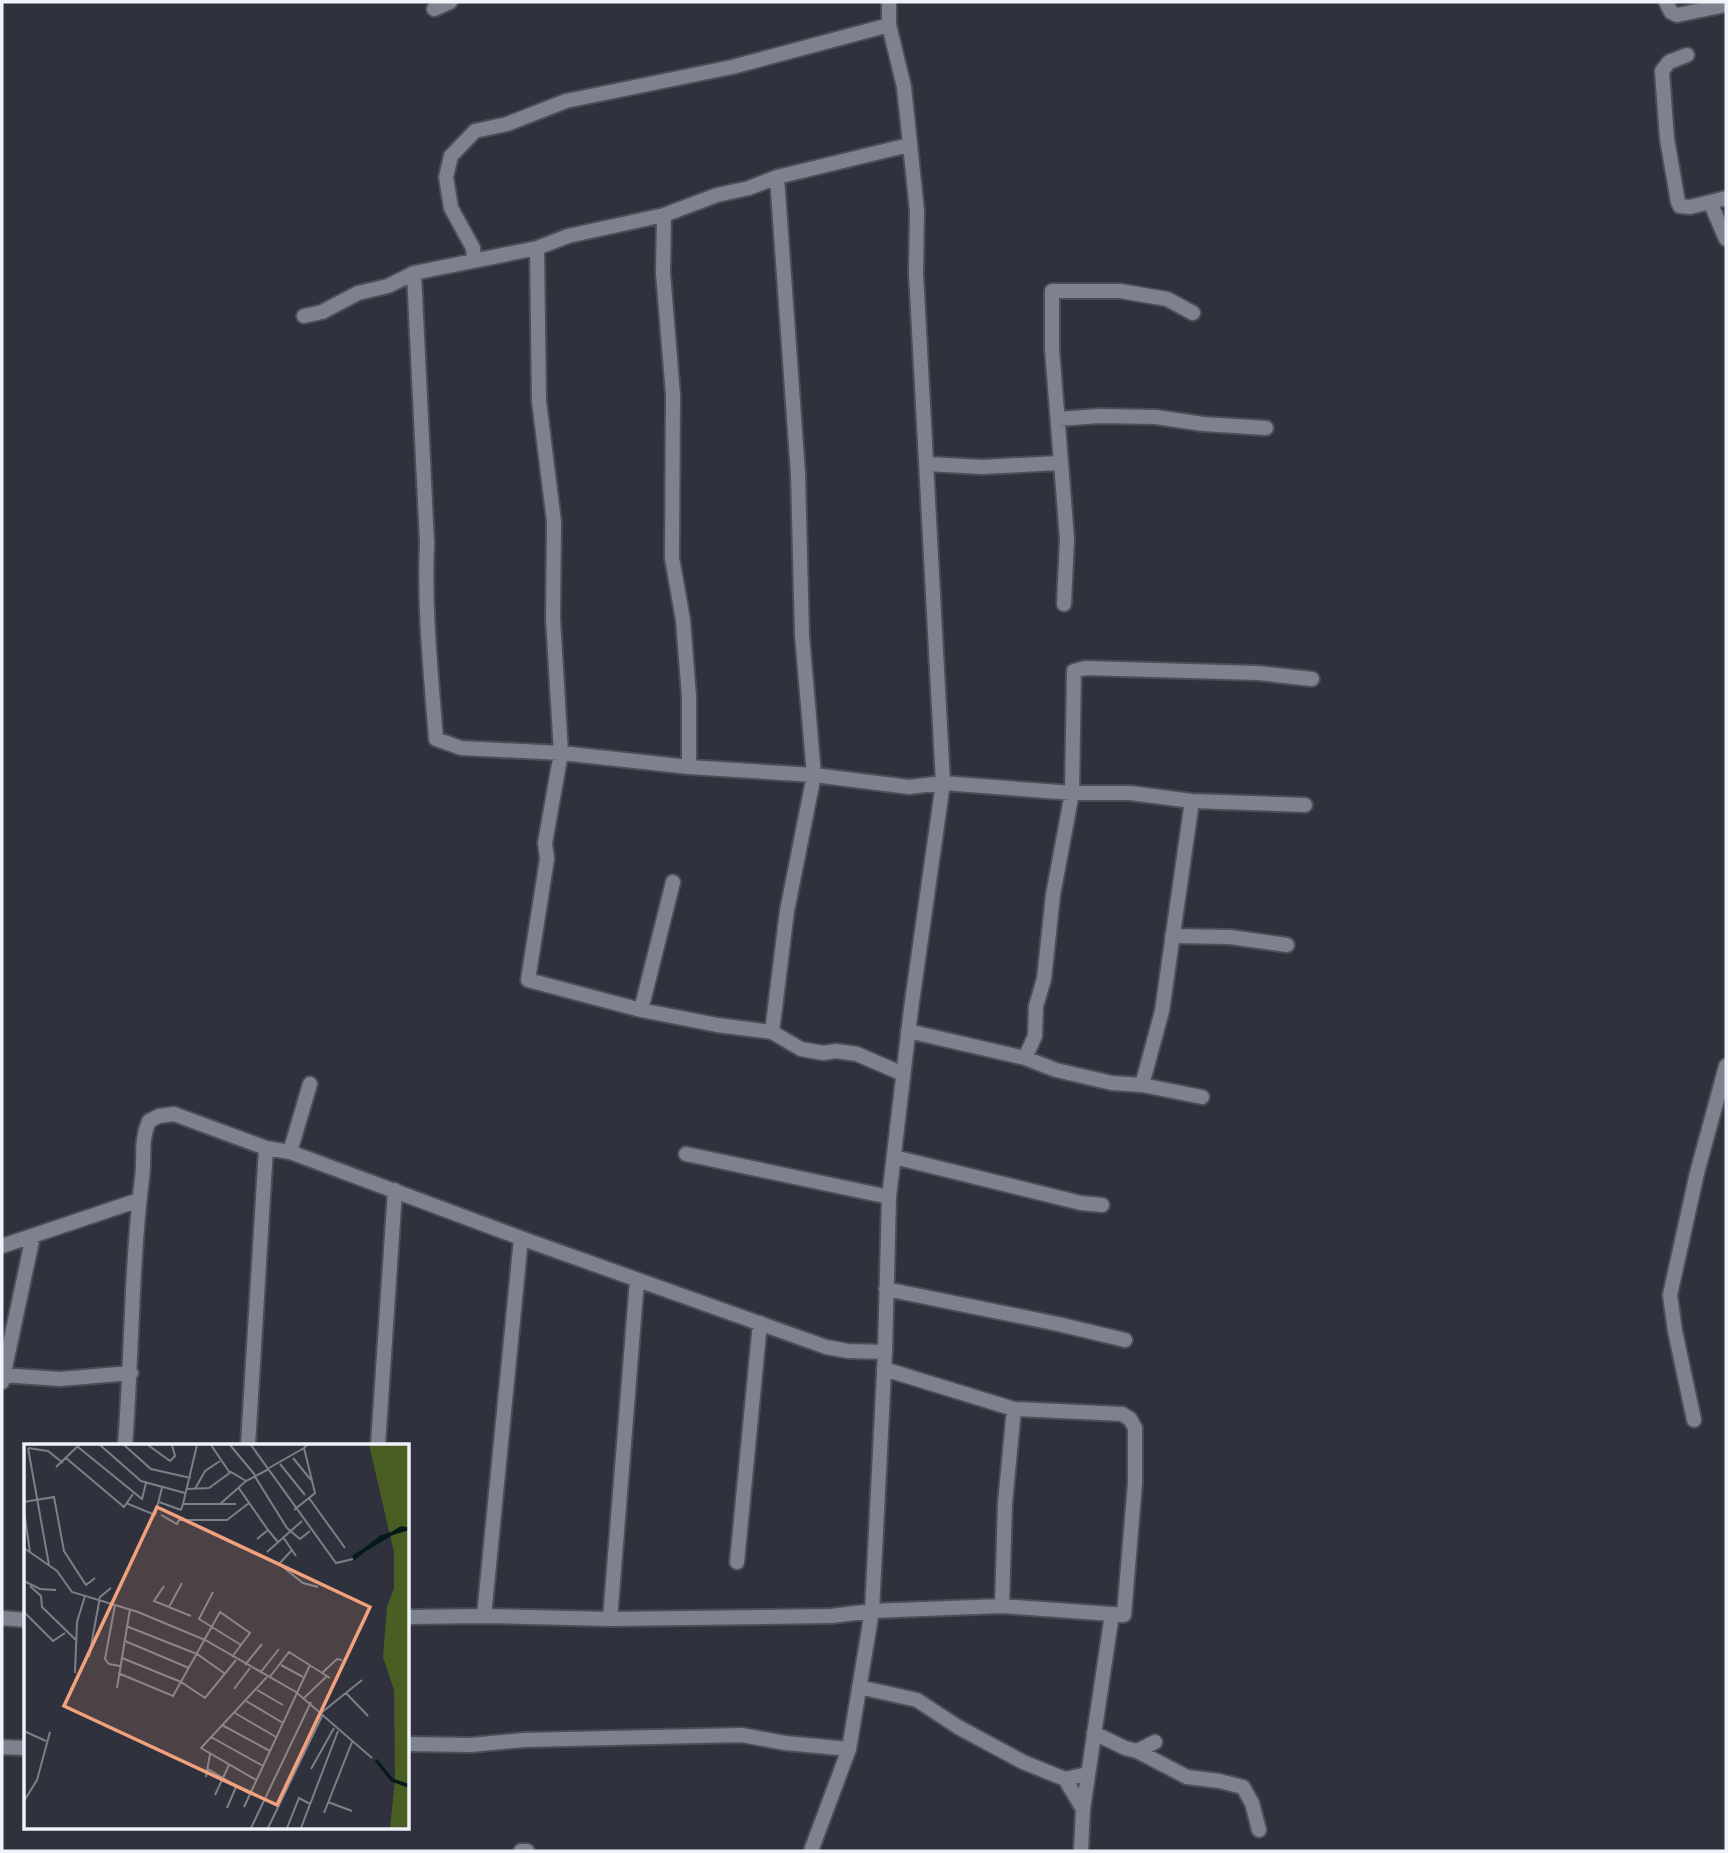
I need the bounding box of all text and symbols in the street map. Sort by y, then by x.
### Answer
inset map [24,1444,410,1828]

